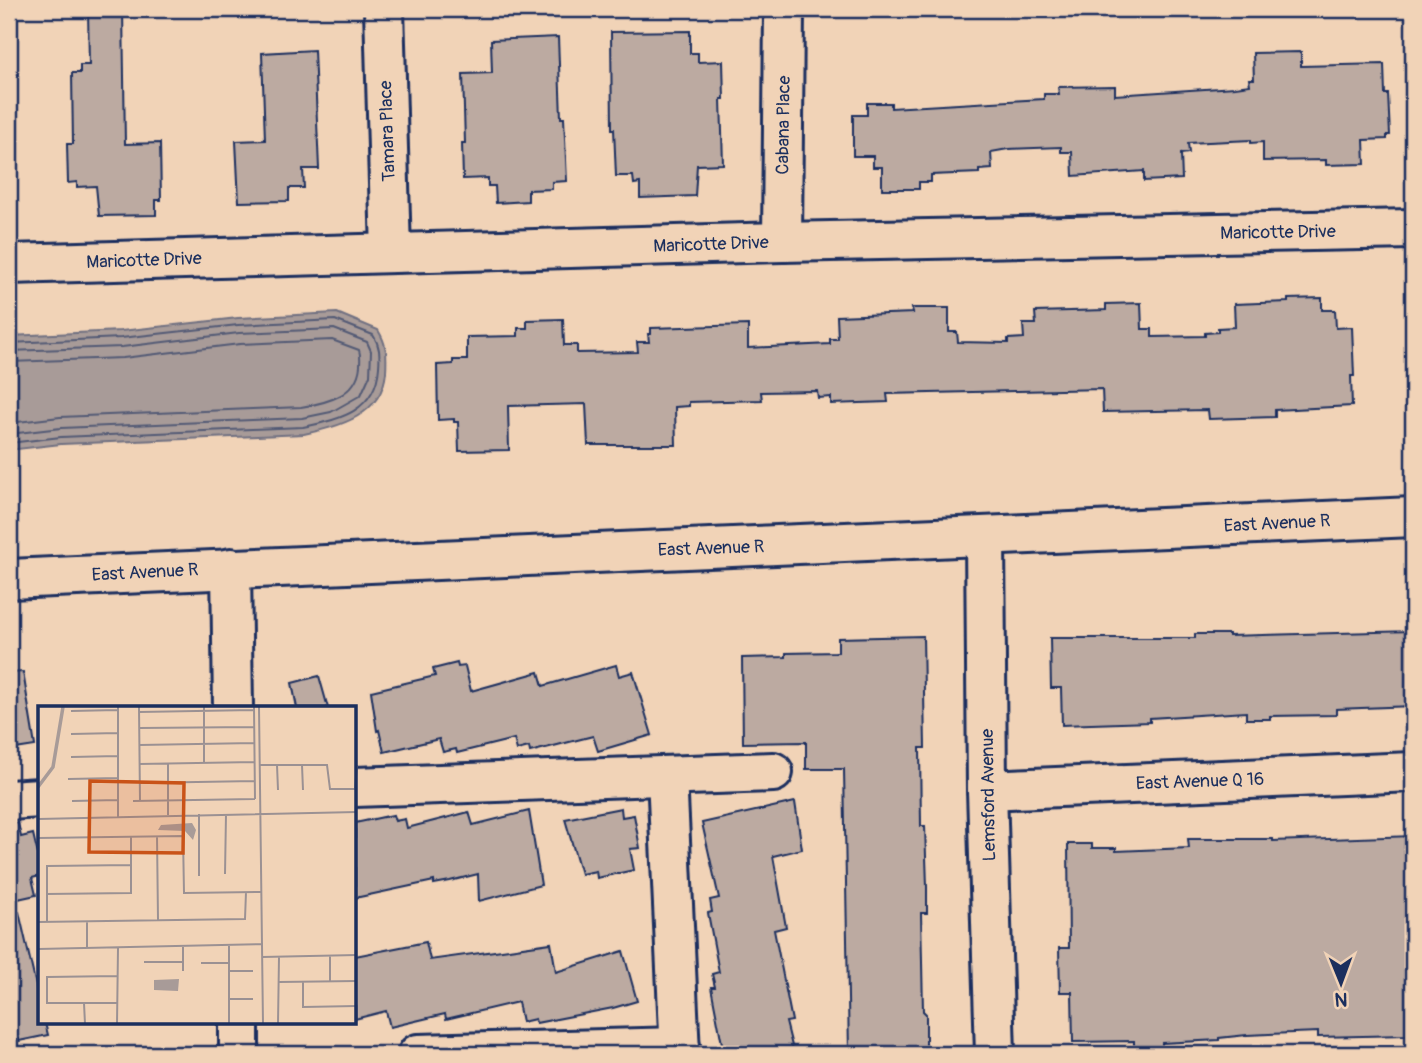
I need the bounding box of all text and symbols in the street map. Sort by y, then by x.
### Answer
street label: Cabana Place [771,75,796,175]
street label: Tamara Place [374,80,401,182]
street label: Maricotte Drive [1220,220,1336,245]
street label: Maricotte Drive [653,231,769,258]
street label: Maricotte Drive [86,247,202,274]
street label: East Avenue R [1223,509,1331,538]
street label: East Avenue R [657,535,765,562]
street label: East Avenue R [91,558,199,587]
inset map [38,706,357,1024]
street label: Lemsford Avenue [976,728,1001,862]
street label: East Avenue Q 16 [1135,768,1265,795]
north arrow [1306,948,1376,1018]
text: N [1335,987,1348,1011]

